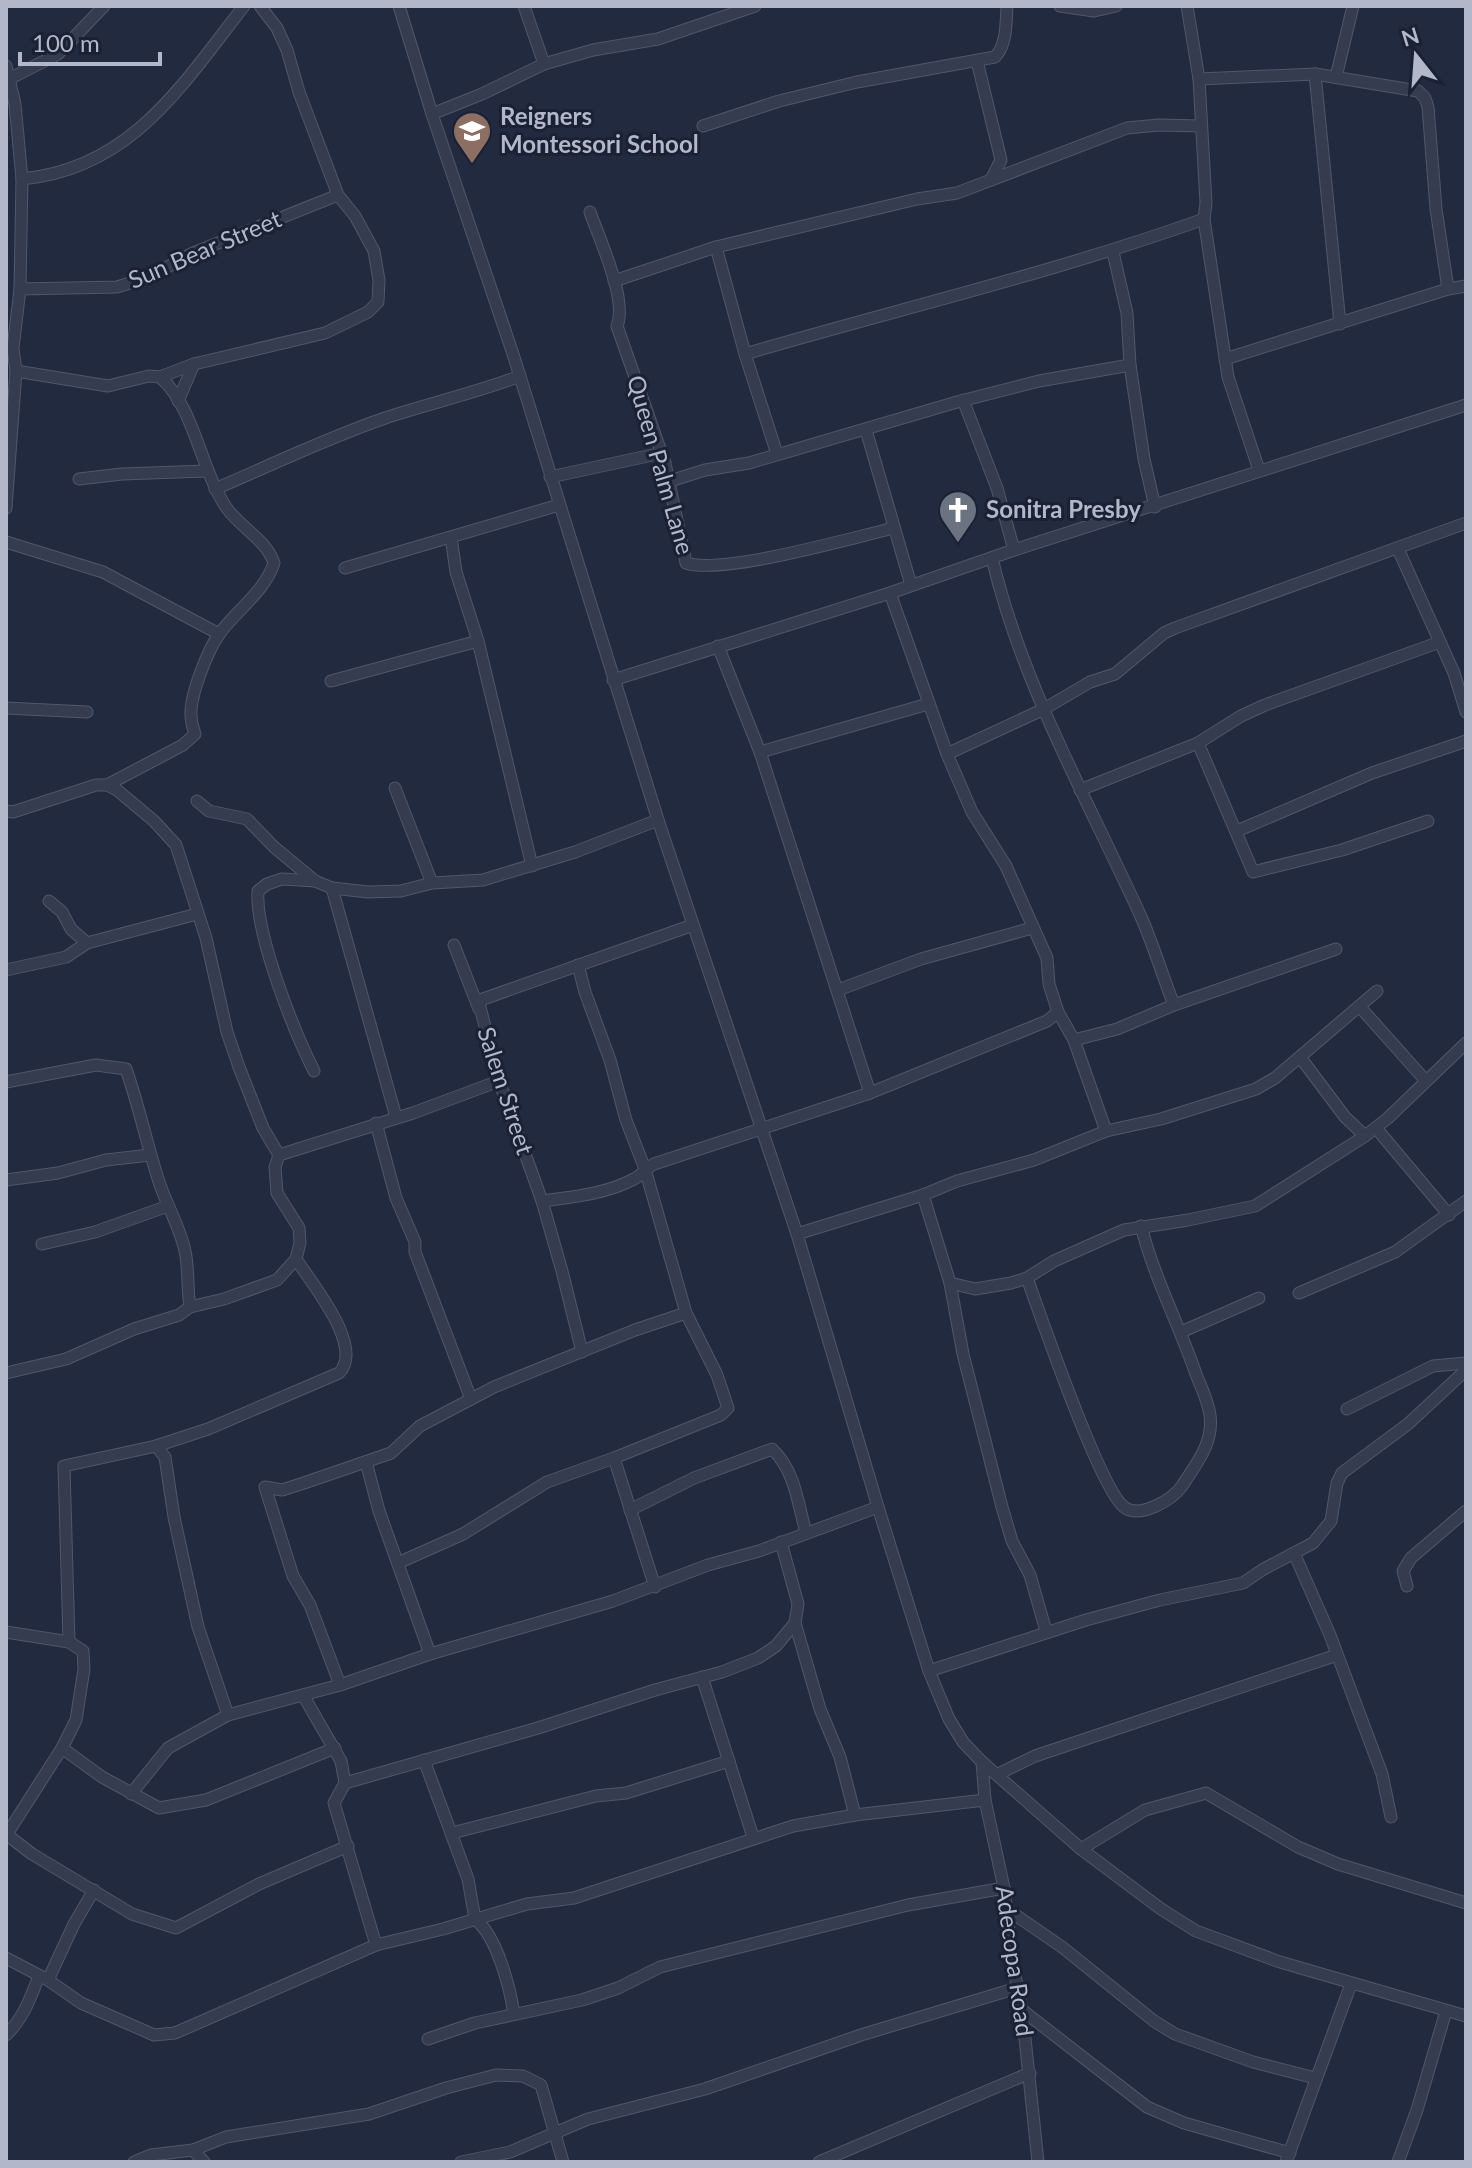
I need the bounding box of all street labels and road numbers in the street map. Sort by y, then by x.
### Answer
street label: Sun Bear Street [124,203,286,294]
street label: Queen Palm Lane [622,372,701,558]
street label: Salem Street [472,1023,541,1158]
street label: Adecopa Road [991,1884,1040,2038]

